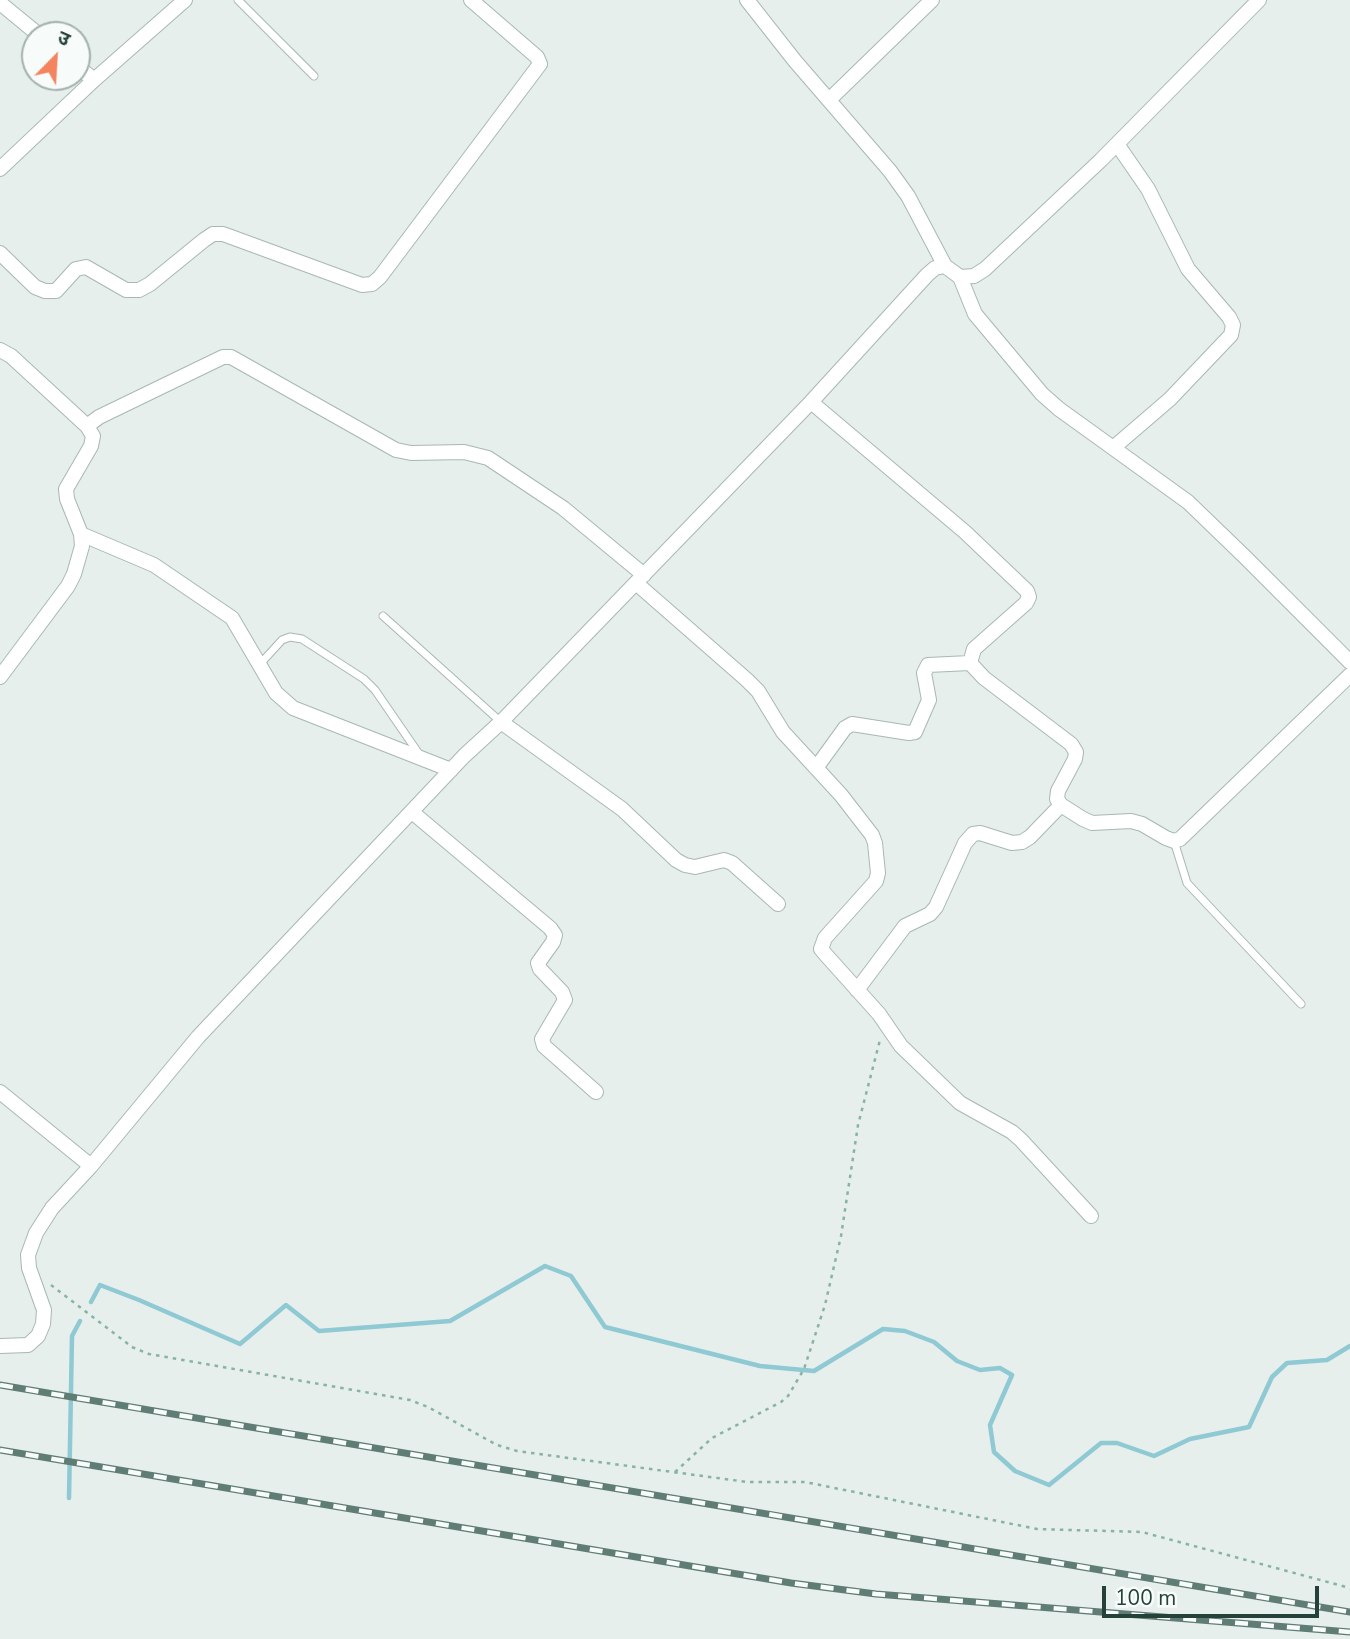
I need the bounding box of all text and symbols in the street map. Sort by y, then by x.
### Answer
north arrow [21,21,91,91]
text: उ [53,25,74,53]
scale bar [1105,1572,1322,1616]
text: 100 m [1115,1584,1176,1612]

